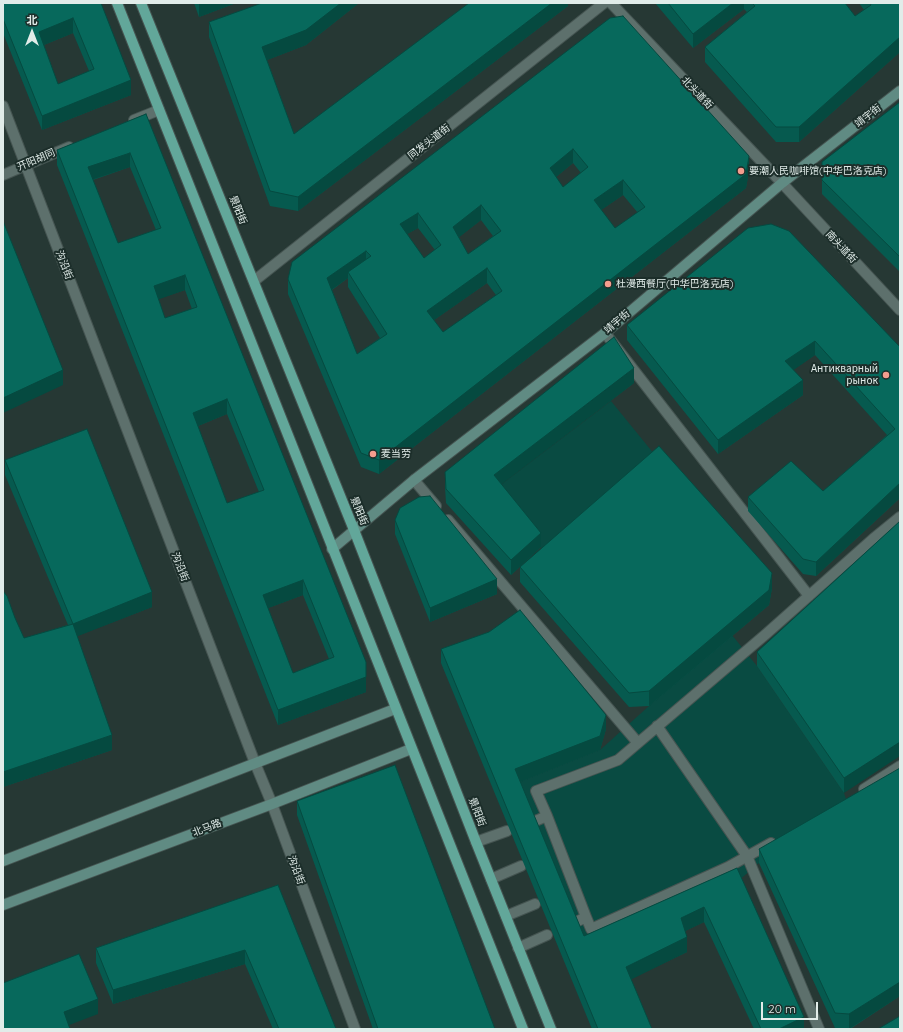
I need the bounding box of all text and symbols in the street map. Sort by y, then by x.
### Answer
north arrow [12,12,52,52]
text: 北 [27,13,38,27]
street label: 北头道街 [679,74,715,112]
street label: 靖宇街 [852,102,884,130]
street label: 同发头道街 [406,122,452,162]
street label: 开阳胡同 [15,147,57,173]
place label: 要潮人民咖啡馆(中华巴洛克店) [749,165,886,177]
marker: 要潮人民咖啡馆(中华巴洛克店) [736,166,746,176]
street label: 景阳街 [227,194,249,226]
street label: 南头道街 [823,228,859,266]
street label: 沟沿街 [53,249,75,281]
place label: 杜漫西餐厅(中华巴洛克店) [616,278,733,290]
marker: 杜漫西餐厅(中华巴洛克店) [603,279,613,289]
street label: 靖宇街 [602,308,632,336]
place label: Антикварный рынок [811,363,878,386]
marker: Антикварный рынок [881,370,891,380]
place label: 麦当劳 [381,448,411,460]
marker: 麦当劳 [368,449,378,459]
street label: 景阳街 [348,495,370,527]
street label: 沟沿街 [169,551,191,583]
street label: 景阳街 [466,796,488,828]
street label: 北马路 [191,817,223,839]
street label: 沟沿街 [285,854,307,886]
scale bar [763,994,820,1020]
text: 20 m [768,1001,796,1016]

